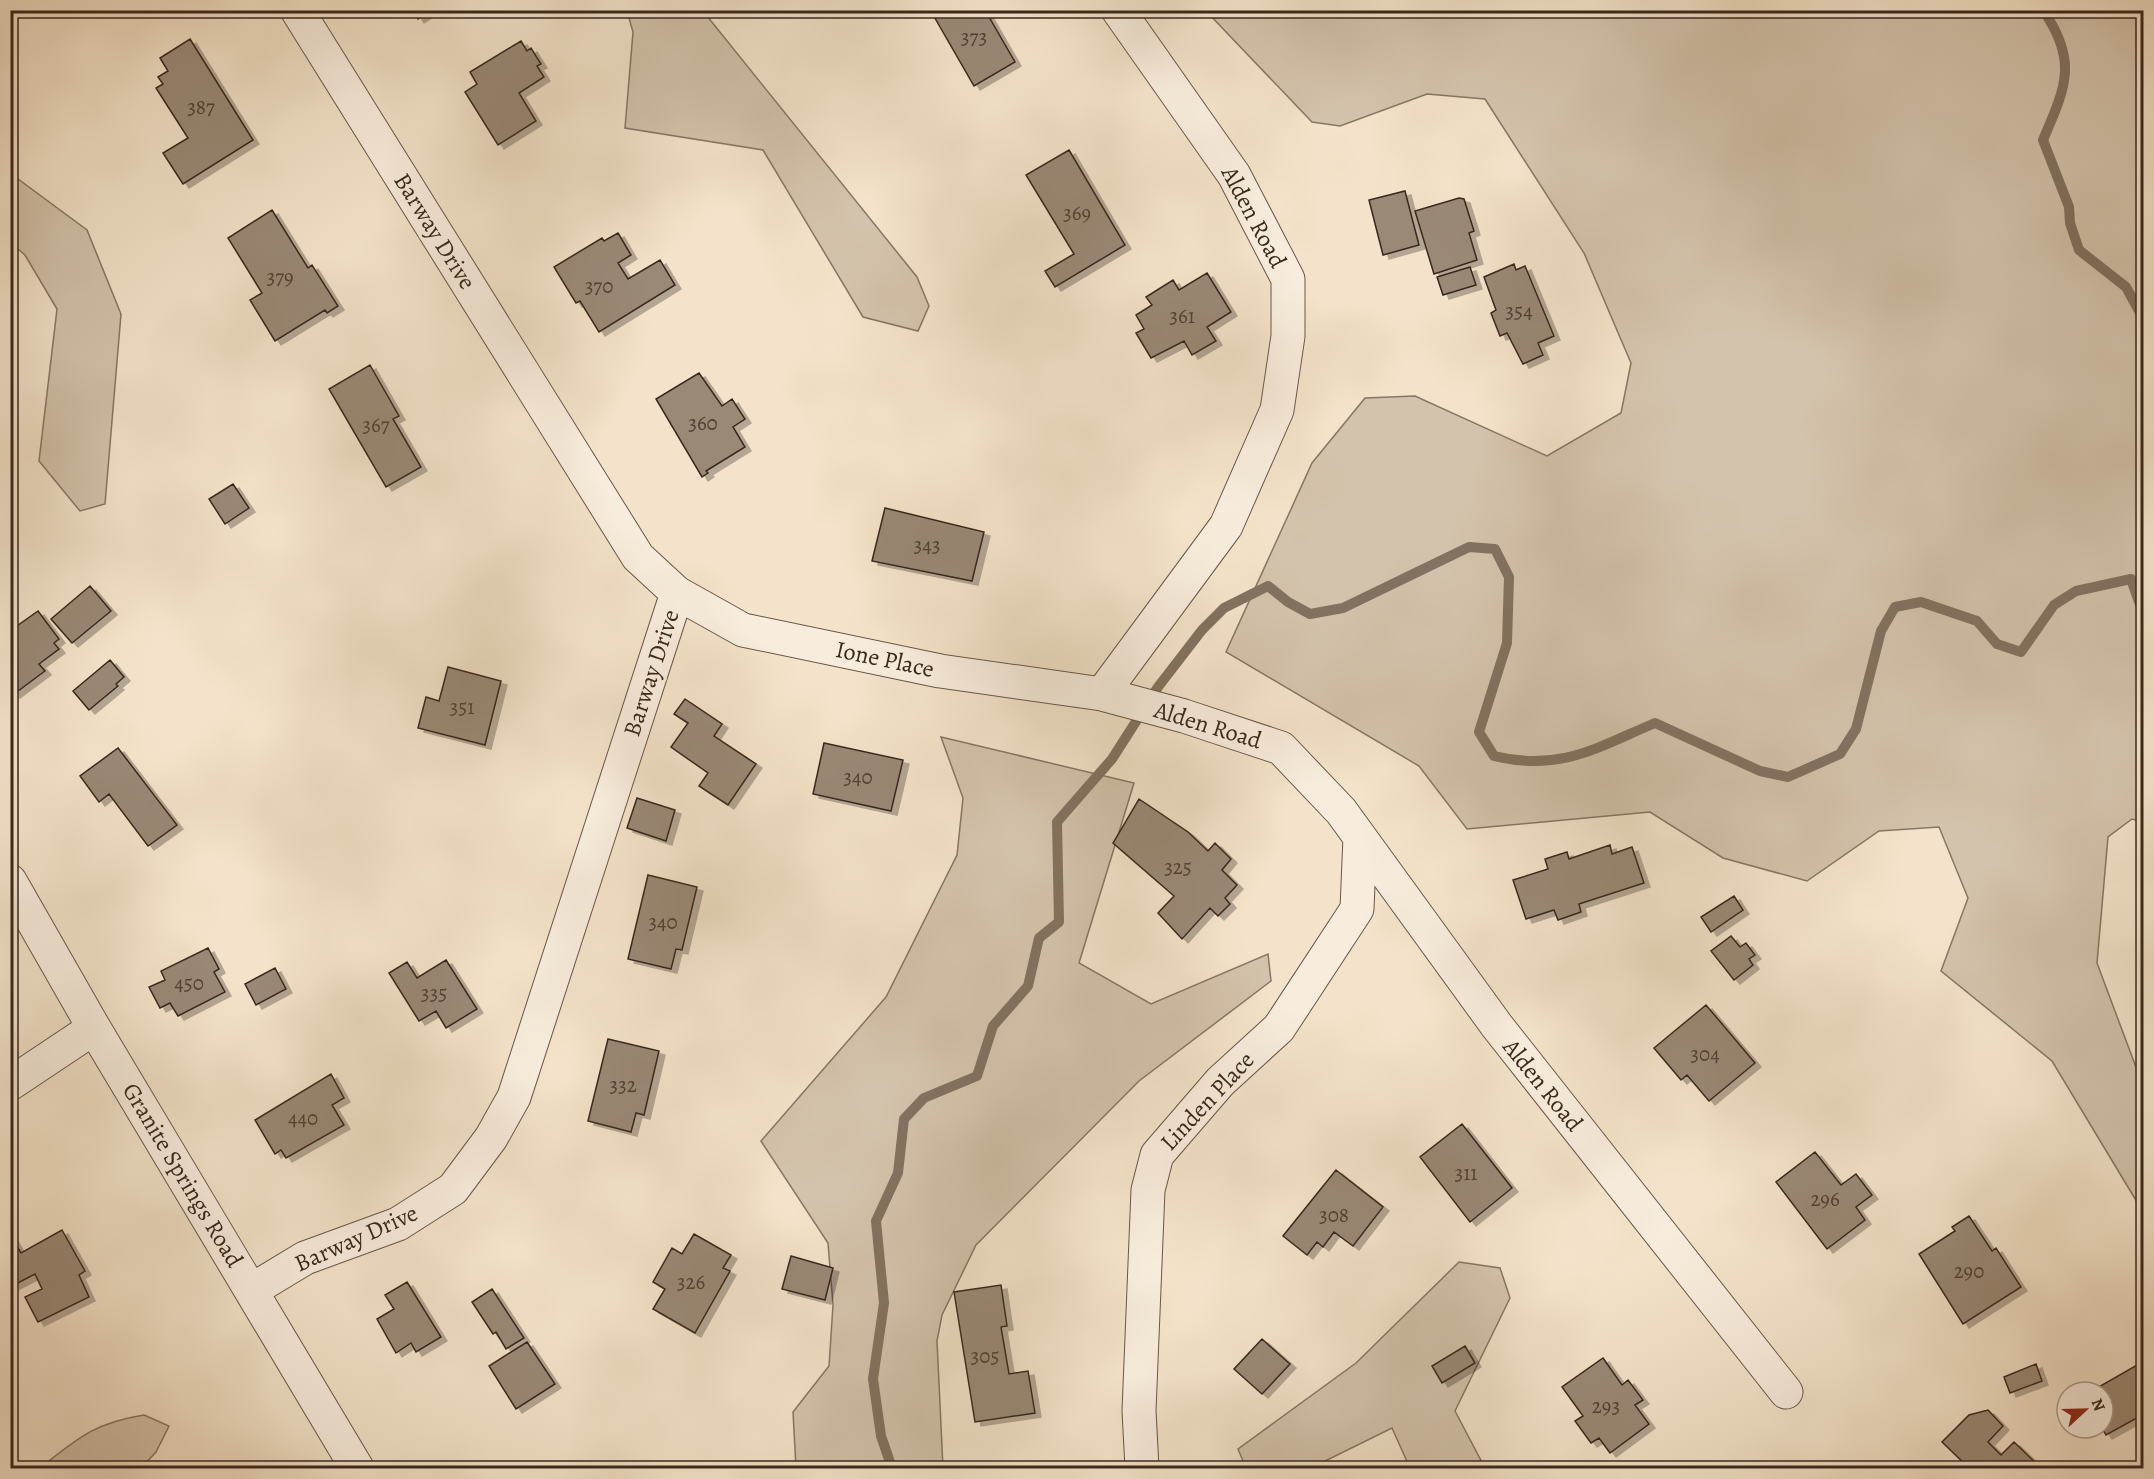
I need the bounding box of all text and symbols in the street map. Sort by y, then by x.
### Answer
house number: 373 [961,23,987,51]
house number: 387 [187,93,215,121]
street label: Alden Road [1213,160,1294,274]
street label: Barway Drive [387,167,483,295]
house number: 369 [1063,199,1091,227]
house number: 379 [266,263,294,291]
house number: 370 [585,272,613,300]
house number: 354 [1505,297,1533,325]
house number: 361 [1169,302,1195,330]
house number: 360 [688,409,718,437]
house number: 367 [362,411,390,439]
house number: 343 [914,531,941,559]
street label: Barway Drive [615,605,687,741]
street label: Ione Place [833,633,937,685]
house number: 351 [450,693,474,721]
street label: Alden Road [1149,693,1266,757]
house number: 340 [843,763,873,791]
house number: 325 [1164,853,1192,881]
house number: 340 [648,908,678,936]
house number: 450 [174,969,204,997]
house number: 335 [421,979,447,1007]
street label: Alden Road [1495,1031,1590,1138]
house number: 304 [1690,1040,1720,1068]
street label: Linden Place [1153,1045,1261,1157]
house number: 332 [609,1071,637,1099]
street label: Granite Springs Road [115,1077,251,1273]
house number: 440 [288,1104,318,1132]
house number: 311 [1454,1159,1478,1187]
house number: 296 [1810,1185,1840,1213]
street label: Barway Drive [289,1197,423,1279]
house number: 308 [1319,1201,1349,1229]
house number: 290 [1954,1257,1984,1285]
house number: 326 [677,1268,706,1296]
house number: 305 [971,1342,999,1370]
north arrow [2055,1380,2115,1440]
house number: 293 [1592,1392,1620,1420]
text: N [2086,1395,2110,1415]

